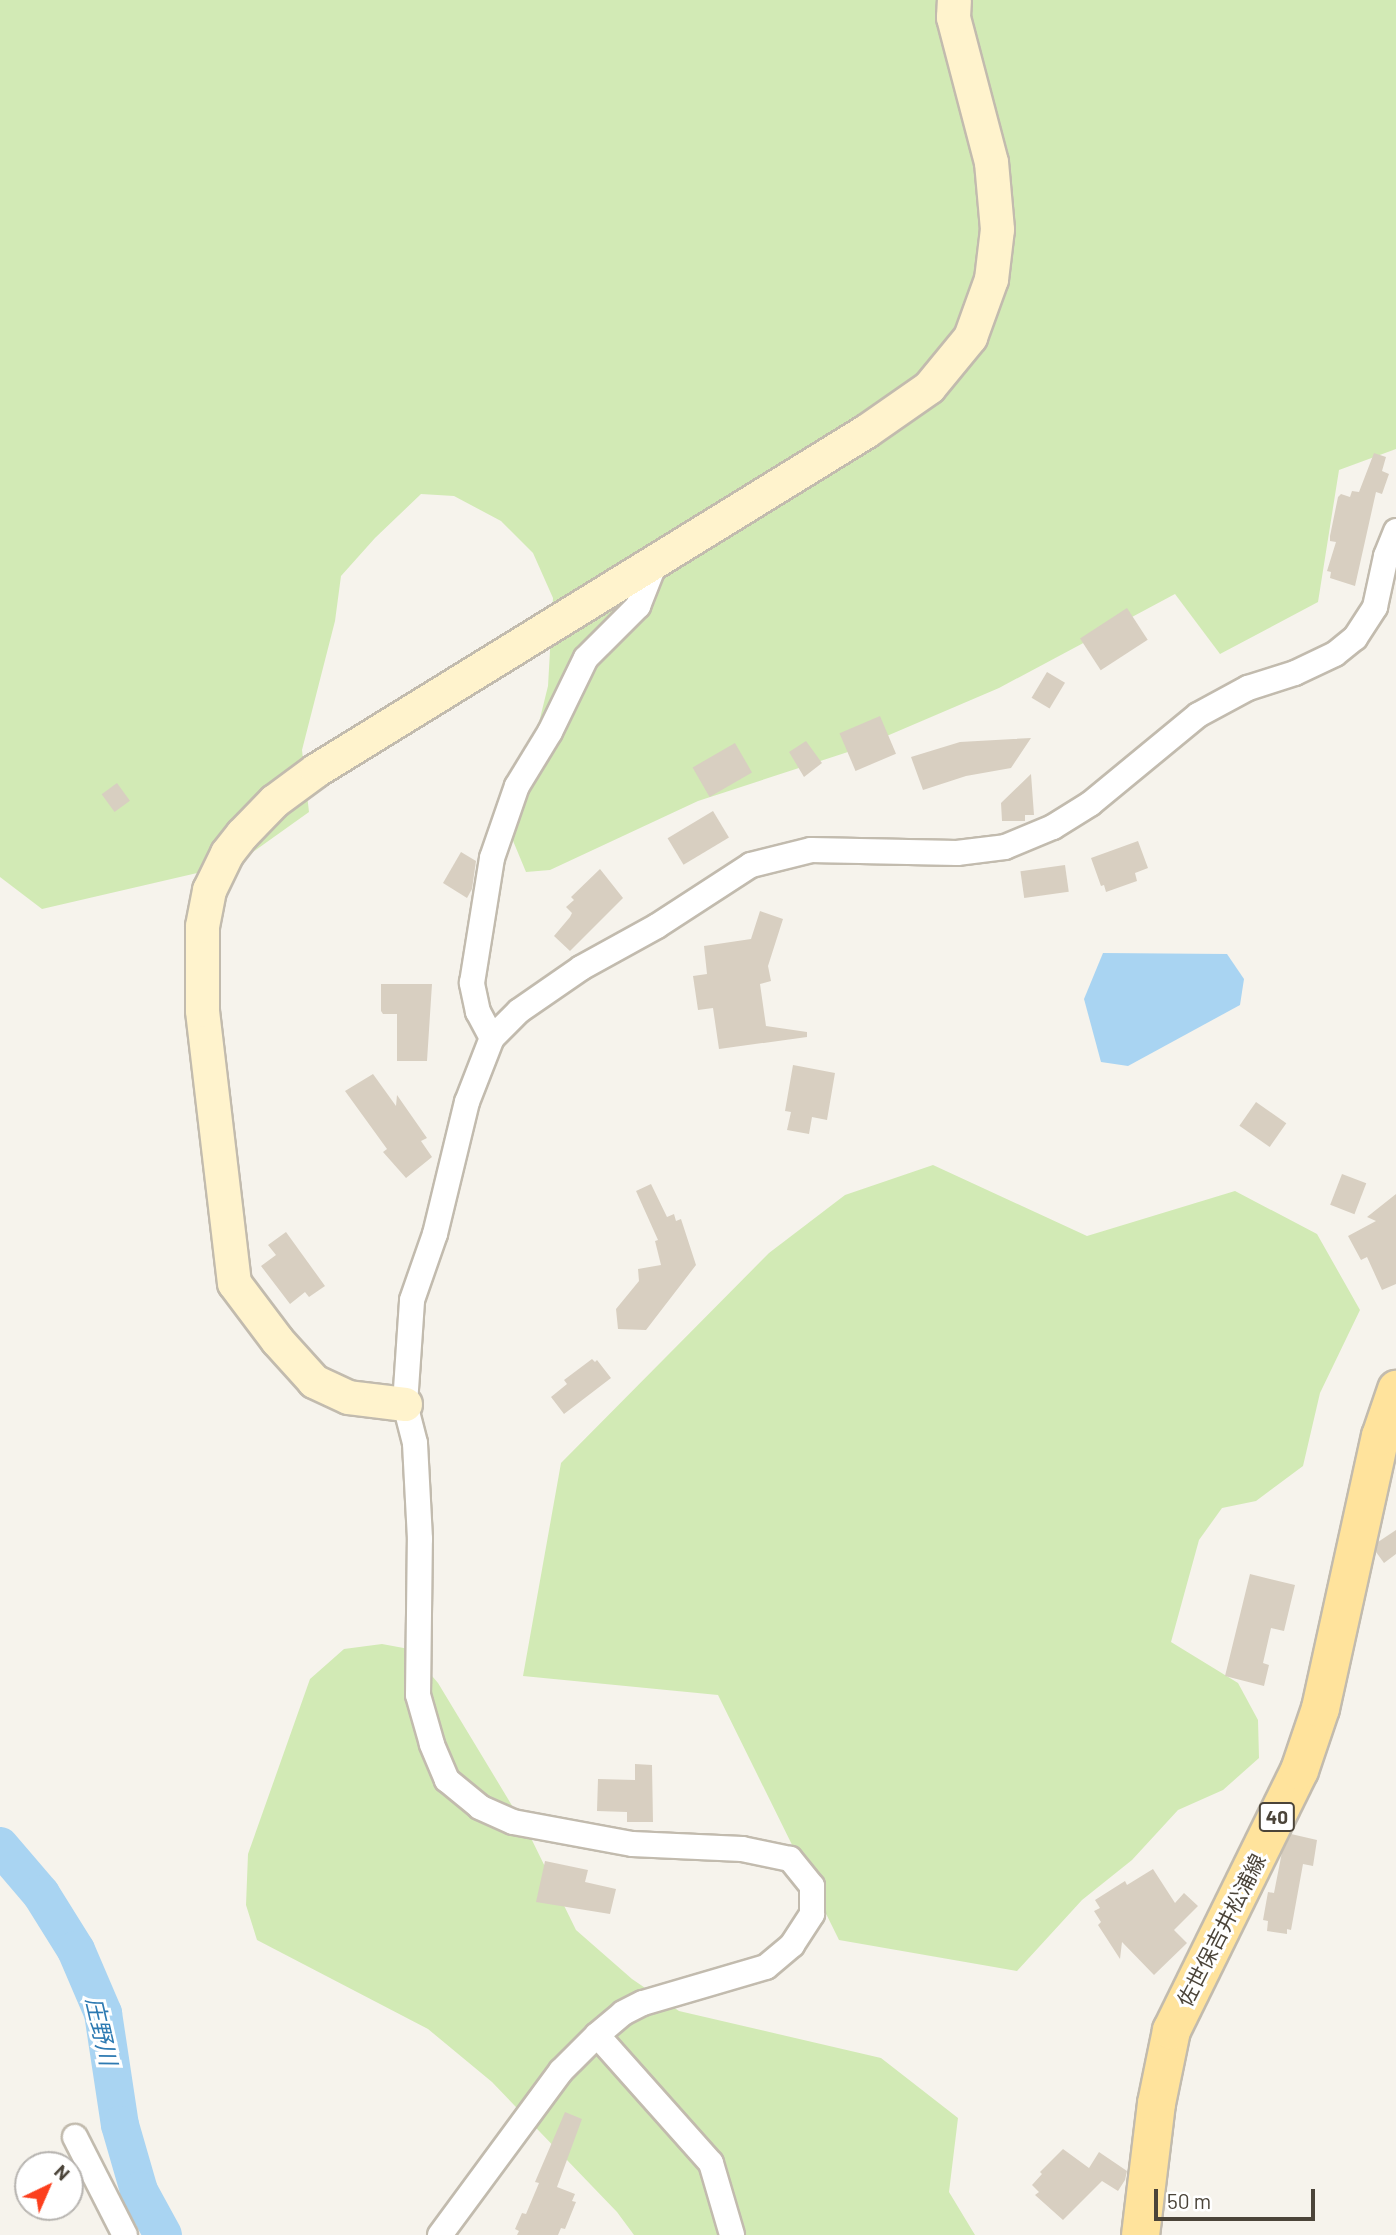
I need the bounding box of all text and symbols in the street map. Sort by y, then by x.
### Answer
road number: 40 [1258,1801,1296,1832]
street label: 佐世保吉井松浦線 [1172,1849,1270,2011]
water label: 庄野川 [81,1994,123,2068]
north arrow [14,2151,84,2221]
text: N [50,2159,75,2185]
scale bar [1158,2176,1319,2220]
text: 50 m [1167,2188,1211,2213]

